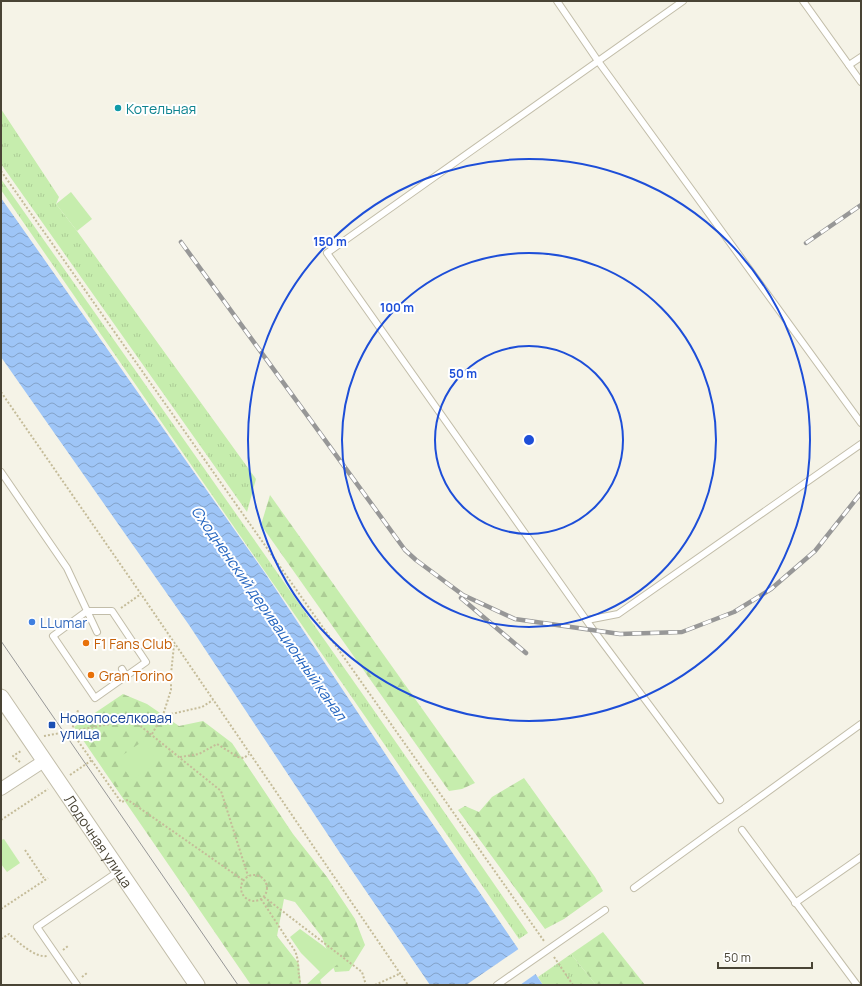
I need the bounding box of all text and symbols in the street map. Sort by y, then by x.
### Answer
place label: Котельная [126,99,196,118]
marker: Котельная [113,103,123,113]
text: 150 m [313,233,347,250]
text: 100 m [380,299,414,316]
text: 50 m [449,365,477,382]
centre of rings [522,433,536,447]
water label: Сходненский деривационный канал [187,501,352,726]
place label: LLumar [40,613,87,632]
marker: LLumar [27,617,37,627]
place label: F1 Fans Club [94,634,172,653]
marker: F1 Fans Club [81,638,91,648]
place label: Gran Torino [99,666,173,685]
marker: Gran Torino [86,670,96,680]
place label: Новопоселковая улица [60,708,172,743]
marker: Новопоселковая улица [47,720,57,730]
street label: Лодочная улица [60,791,137,891]
scale bar [718,944,812,970]
text: 50 m [724,949,751,966]

